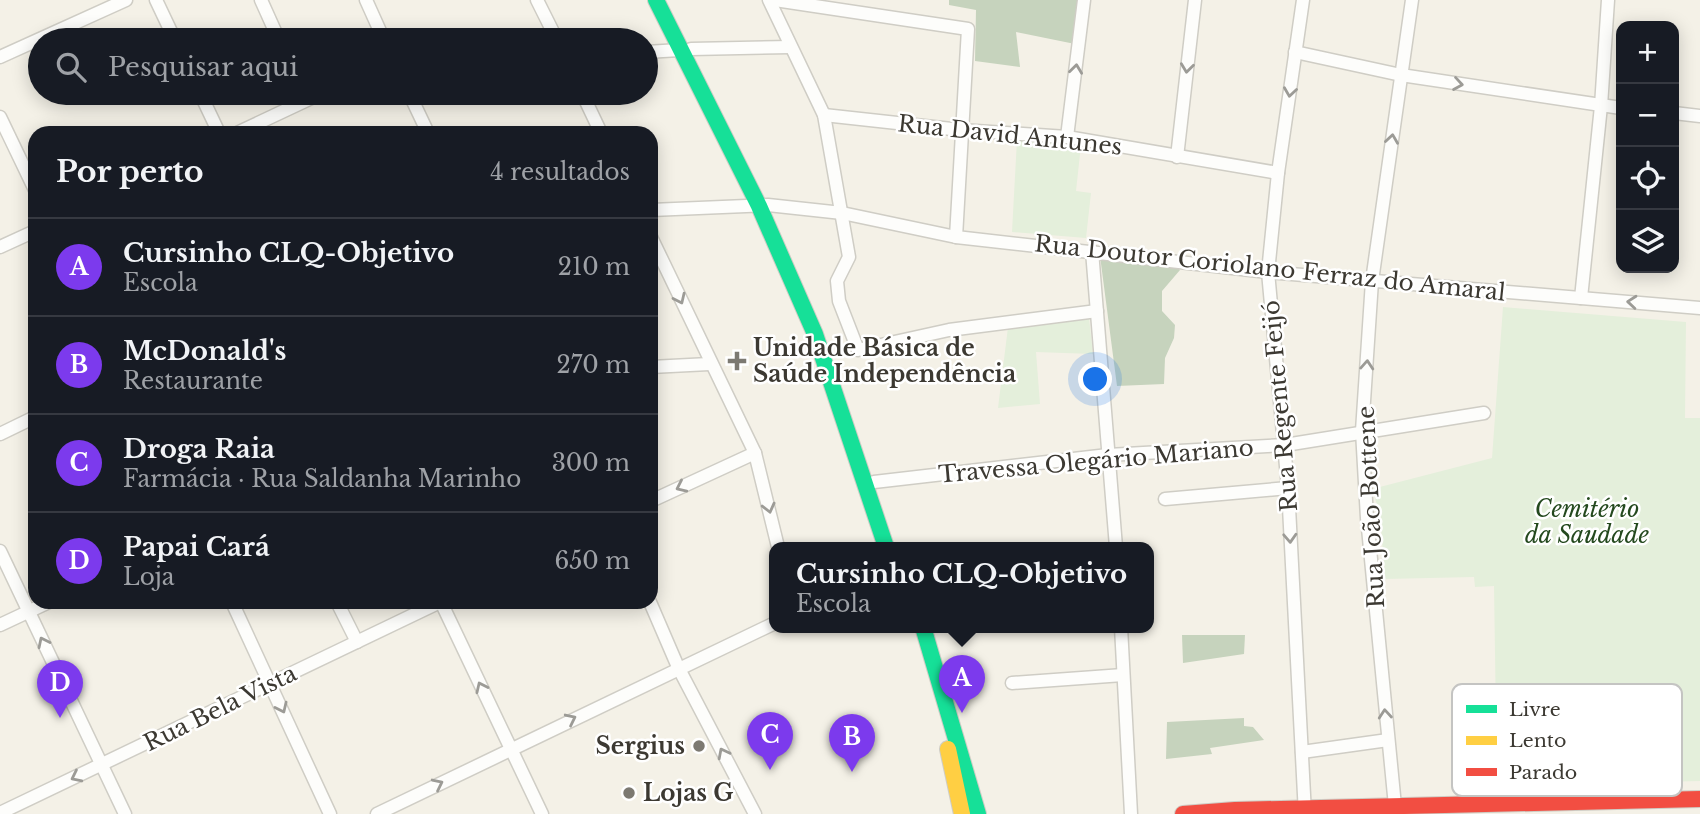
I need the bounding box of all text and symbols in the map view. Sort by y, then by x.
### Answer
map controls [1616,21,1679,273]
button: + [1616,21,1679,84]
search box [28,28,658,105]
icon: search [52,48,90,86]
text: Pesquisar aqui [108,51,298,83]
one-way arrow [1180,62,1195,74]
one-way arrow [1068,63,1083,75]
one-way arrow [1452,76,1464,91]
button: − [1616,84,1679,147]
one-way arrow [1282,86,1297,98]
street label: Rua David Antunes [896,109,1124,161]
one-way arrow [1384,133,1399,145]
button: locate [1616,147,1679,210]
text: Por perto [56,153,204,190]
text: 4 resultados [490,158,630,186]
button: layers [1616,210,1679,273]
street label: Rua Doutor Coriolano Ferraz do Amaral [1033,229,1507,307]
text: Cursinho CLQ-Objetivo [123,237,454,269]
text: A [70,253,88,281]
text: 210 m [558,253,630,281]
text: Escola [123,269,198,297]
one-way arrow [671,292,685,305]
one-way arrow [1626,295,1637,310]
street label: Rua Regente Feijó [1257,299,1303,513]
place label: Unidade Básica de Saúde Independência [753,334,1016,388]
text: McDonald's [123,335,286,367]
text: B [70,351,88,379]
text: 270 m [557,351,630,379]
marker: Unidade Básica de Saúde Independência [727,351,747,371]
one-way arrow [1359,359,1374,370]
your location [1078,362,1112,396]
text: Restaurante [123,367,263,395]
street label: Rua João Bottene [1352,405,1390,609]
text: Droga Raia [123,433,275,465]
street label: Travessa Olegário Mariano [937,433,1255,489]
text: C [70,449,88,477]
text: 300 m [552,449,630,477]
text: Farmácia · Rua Saldanha Marinho [123,465,521,493]
one-way arrow [676,479,688,493]
park label: Cemitério da Saudade [1525,495,1649,549]
one-way arrow [761,502,775,514]
text: Papai Cará [123,531,270,563]
one-way arrow [1282,532,1297,543]
popup [769,542,1154,633]
text: D [68,547,90,575]
text: 650 m [554,547,630,575]
text: Cursinho CLQ-Objetivo [796,558,1127,590]
text: Loja [123,563,175,591]
text: Escola [796,590,871,618]
one-way arrow [37,637,51,649]
pin: A [939,655,985,713]
street label: Rua Bela Vista [139,659,301,757]
pin: D [37,660,83,718]
one-way arrow [475,682,489,694]
legend [1452,684,1682,796]
text: Livre [1509,698,1561,721]
one-way arrow [273,701,287,713]
one-way arrow [1378,708,1393,719]
pin: C [747,712,793,770]
one-way arrow [564,713,576,727]
pin: B [829,714,875,772]
text: Lento [1509,729,1566,752]
place label: Sergius [595,732,685,760]
marker: Sergius [691,738,707,754]
one-way arrow [718,748,732,760]
text: Parado [1509,761,1577,784]
one-way arrow [71,768,83,782]
one-way arrow [431,778,443,792]
place label: Lojas G [643,779,733,807]
marker: Lojas G [621,785,637,801]

